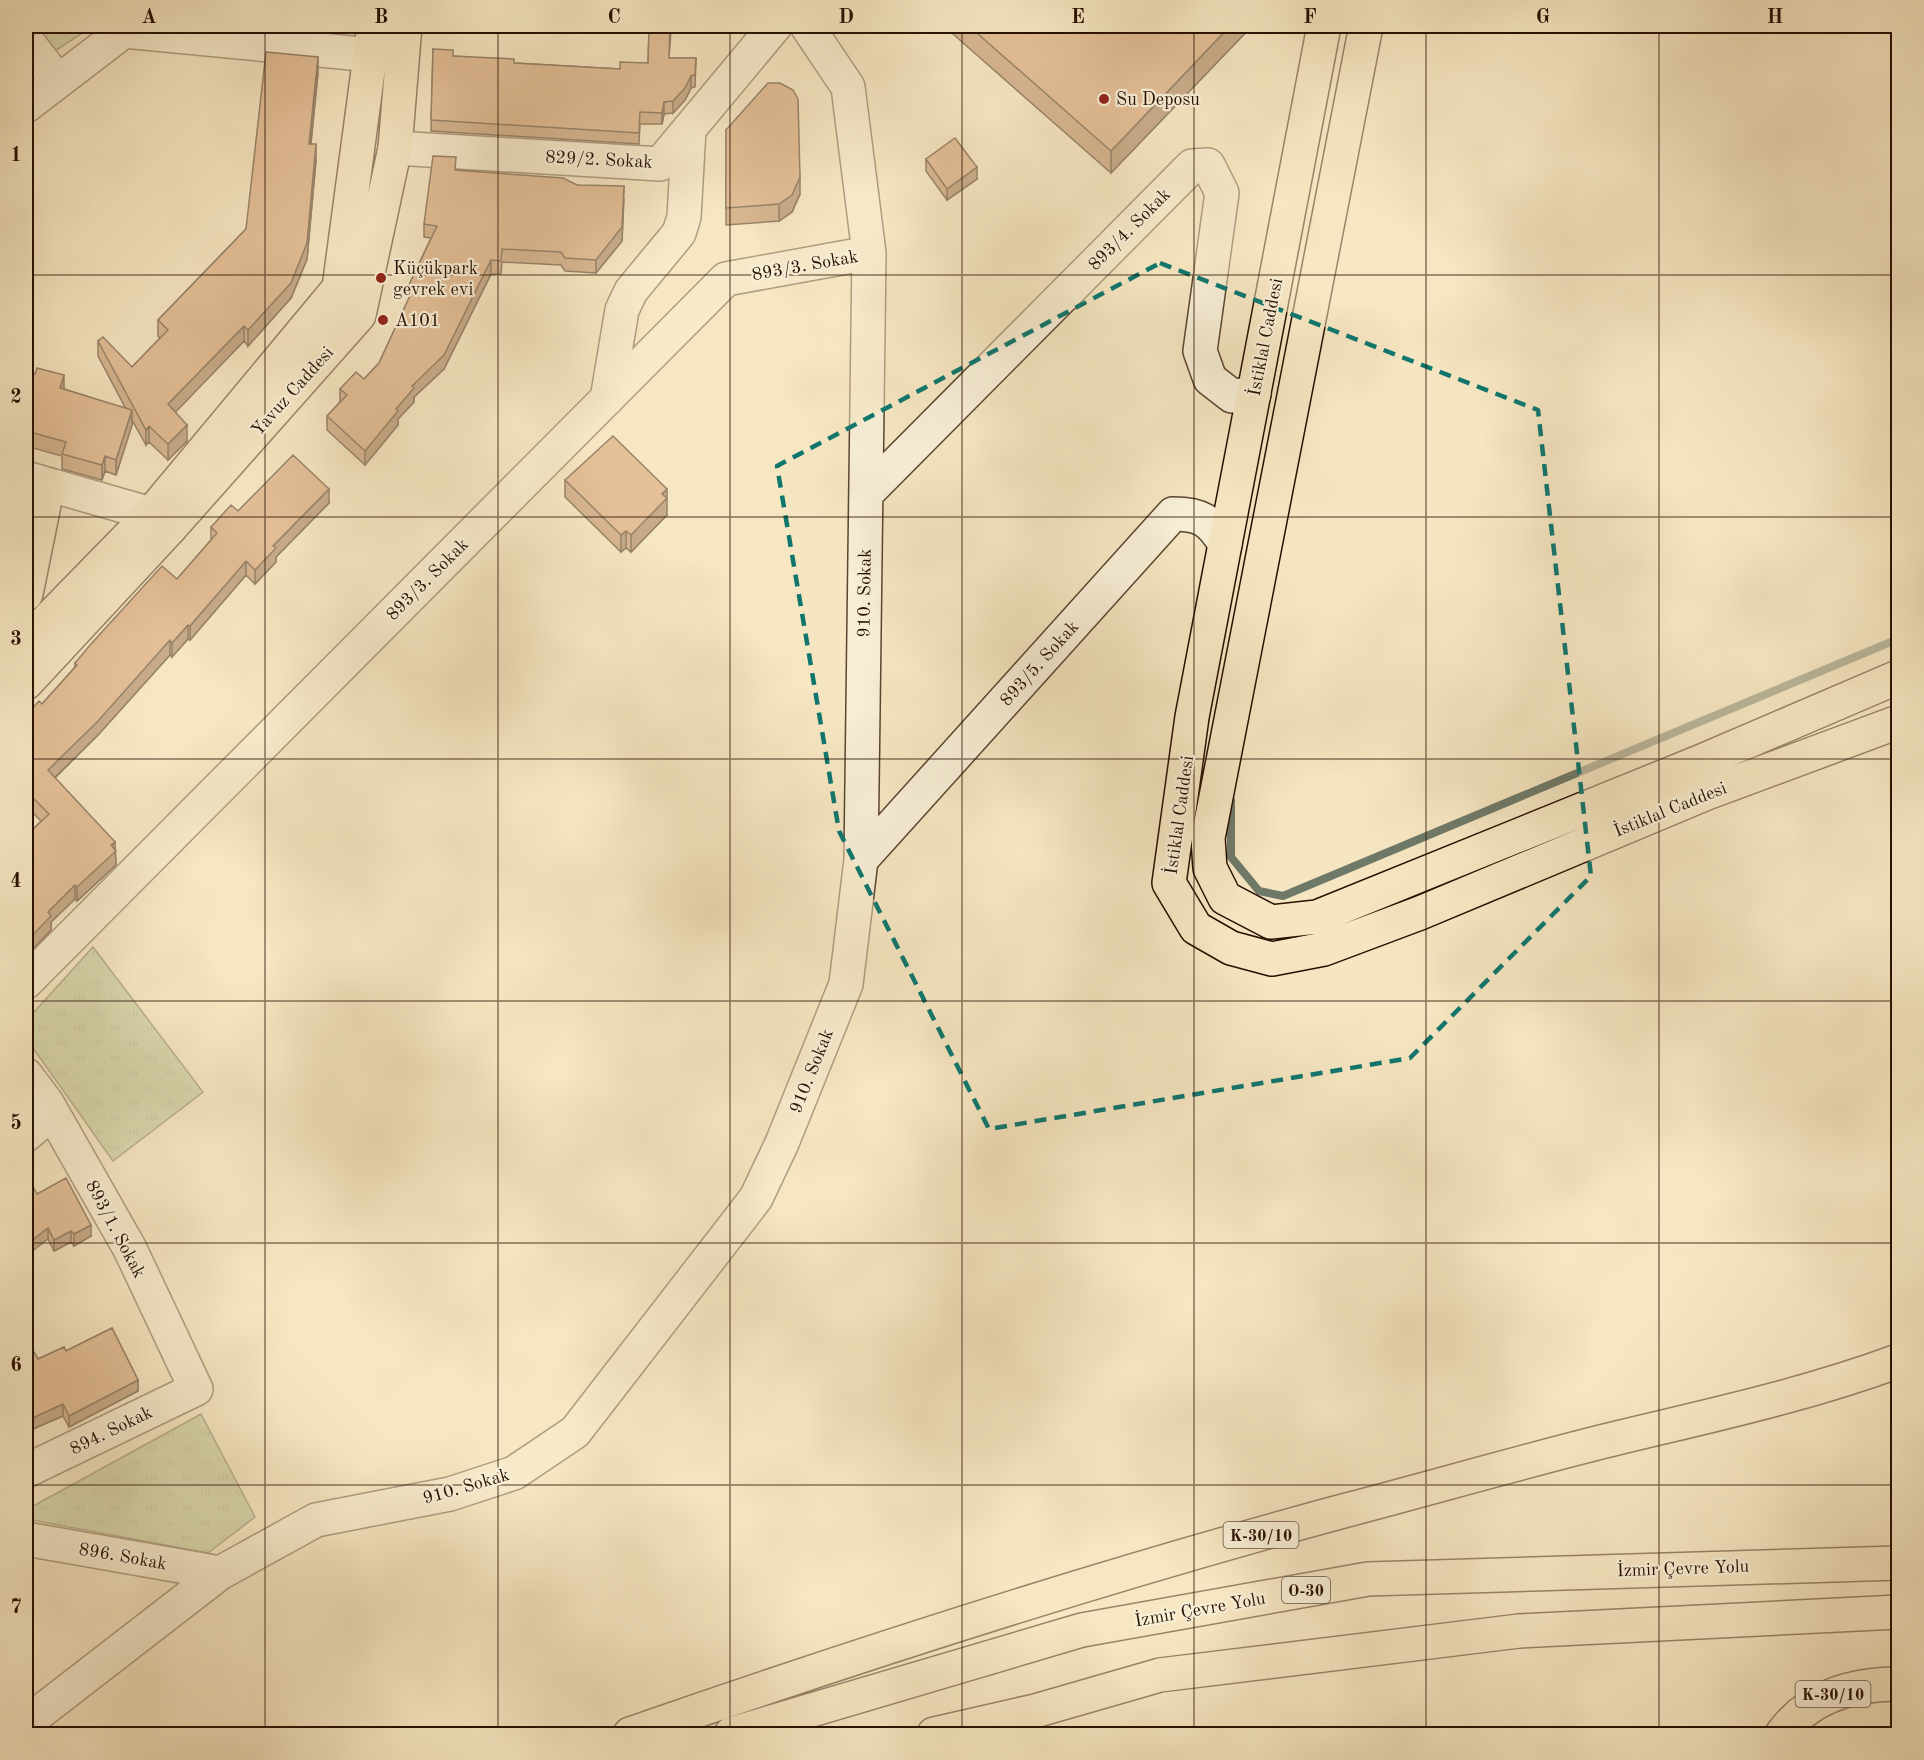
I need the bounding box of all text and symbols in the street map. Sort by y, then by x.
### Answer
text: A [141,8,157,28]
text: B [374,8,388,28]
text: C [607,8,621,28]
text: D [838,8,854,28]
text: E [1071,8,1085,28]
text: F [1303,8,1317,28]
text: G [1536,8,1550,28]
text: H [1767,8,1783,28]
place label: Su Deposu [1116,91,1200,109]
marker: Su Deposu [1097,92,1111,106]
text: 1 [10,146,22,166]
street label: 829/2. Sokak [545,148,653,172]
street label: 893/4. Sokak [1085,185,1174,274]
street label: 893/3. Sokak [751,248,860,284]
place label: Küçükpark gevrek evi [393,260,478,299]
marker: Küçükpark gevrek evi [374,271,388,285]
street label: İstiklal Caddesi [1243,276,1286,398]
place label: A101 [395,312,440,330]
marker: A101 [376,313,390,327]
street label: Yavuz Caddesi [248,344,337,440]
text: 2 [10,388,22,408]
street label: 893/3. Sokak [383,535,472,624]
street label: 910. Sokak [855,548,875,638]
street label: 893/5. Sokak [997,618,1082,710]
text: 3 [10,630,22,650]
street label: İstiklal Caddesi [1160,754,1197,876]
street label: İstiklal Caddesi [1610,776,1729,841]
text: 4 [10,872,22,892]
street label: 910. Sokak [787,1027,837,1116]
text: 5 [10,1113,22,1134]
street label: 893/1. Sokak [82,1178,148,1281]
text: 6 [10,1356,22,1376]
street label: 894. Sokak [67,1403,155,1459]
street label: 910. Sokak [421,1466,512,1508]
road number: K-30/10 [1224,1522,1298,1548]
street label: 896. Sokak [77,1540,168,1574]
street label: İzmir Çevre Yolu [1616,1555,1750,1580]
road number: O-30 [1282,1577,1330,1603]
street label: İzmir Çevre Yolu [1133,1587,1267,1630]
text: 7 [10,1598,22,1618]
road number: K-30/10 [1796,1681,1870,1707]

